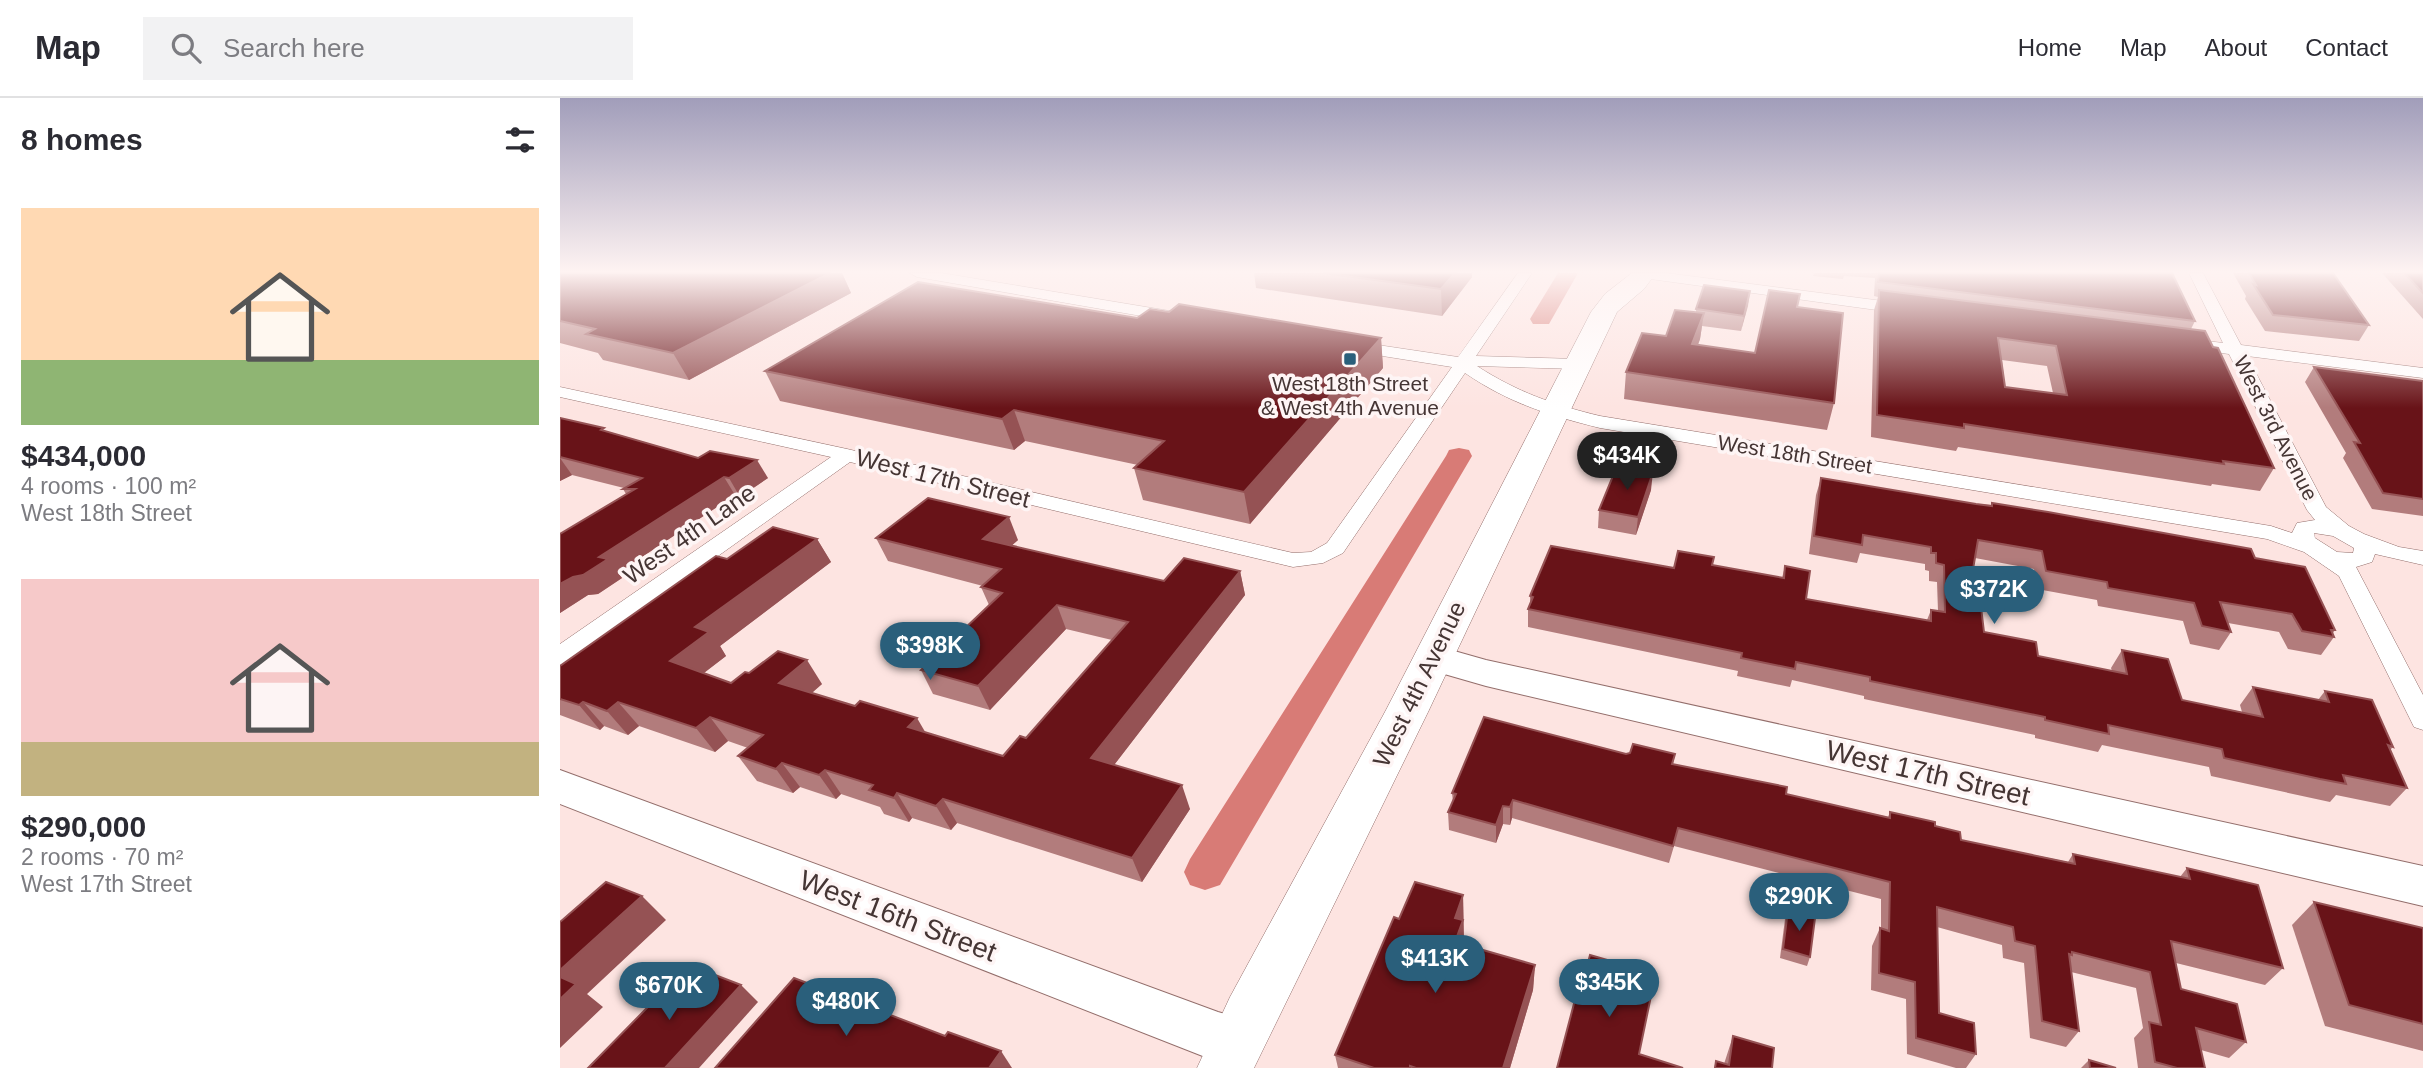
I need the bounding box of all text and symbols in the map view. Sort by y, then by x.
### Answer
search box [143,17,633,80]
text: Map [35,29,101,66]
icon: search [167,29,205,67]
text: Search here [223,33,365,63]
text: Home [2018,34,2082,61]
text: Map [2120,34,2167,61]
text: About [2205,34,2267,61]
text: Contact [2305,34,2388,61]
icon: filters [501,121,539,159]
text: 8 homes [21,123,143,156]
icon: home [217,254,343,380]
marker: West 18th Street & West 4th Avenue [1342,351,1358,367]
street label: West 3rd Avenue [2230,352,2322,504]
place label: West 18th Street & West 4th Avenue [1261,372,1439,419]
street label: West 18th Street [1716,430,1874,478]
pin: $434K [1578,432,1676,492]
text: $434,000 [21,439,146,472]
text: $434K [1593,442,1661,468]
street label: West 17th Street [853,443,1033,513]
text: 4 rooms · 100 m² [21,473,196,499]
street label: West 4th Lane [618,479,760,589]
text: West 18th Street [21,500,192,526]
pin: $372K [1945,566,2043,626]
text: $372K [1960,576,2028,602]
street label: West 4th Avenue [1367,597,1471,771]
pin: $398K [881,622,979,682]
icon: home [217,625,343,751]
text: $398K [896,632,964,658]
street label: West 17th Street [1823,734,2033,812]
text: $290,000 [21,810,146,843]
text: 2 rooms · 70 m² [21,844,183,870]
street label: West 16th Street [795,864,1001,968]
text: West 17th Street [21,871,192,897]
pin: $290K [1750,874,1848,933]
text: $290K [1765,883,1833,909]
pin: $413K [1386,936,1484,995]
text: $413K [1401,945,1469,971]
pin: $345K [1560,960,1658,1019]
pin: $670K [620,962,718,1022]
text: $345K [1575,969,1643,995]
text: $670K [635,972,703,998]
pin: $480K [797,978,895,1038]
text: $480K [812,988,880,1014]

